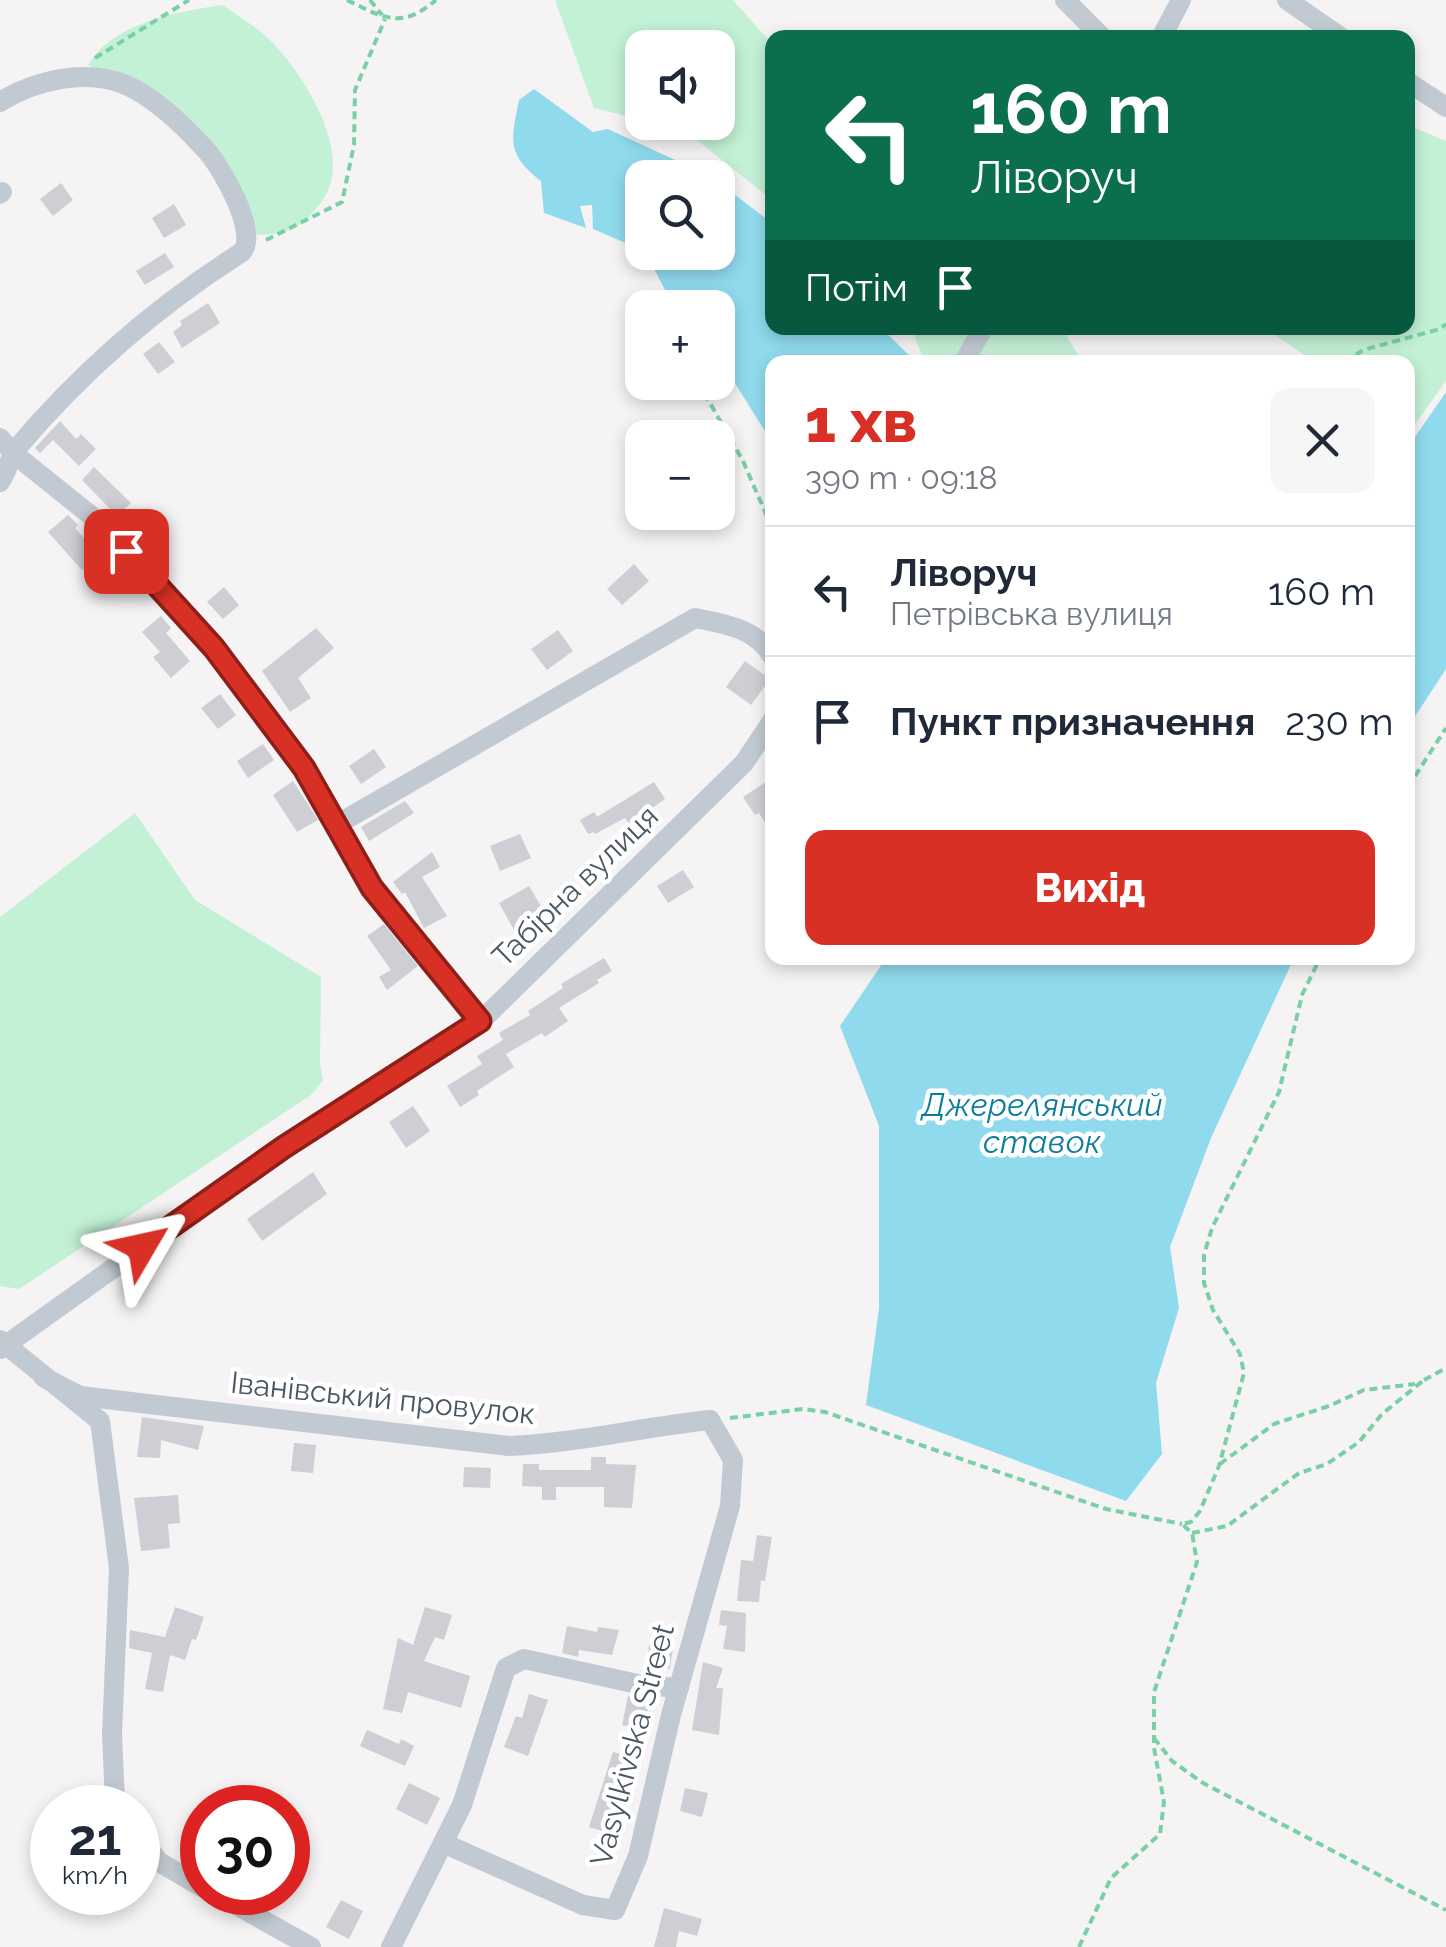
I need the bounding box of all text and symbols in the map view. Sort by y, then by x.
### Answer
map controls [625,30,735,530]
button: sound [625,30,735,140]
text: 160 m [970,67,1172,149]
icon: left [805,70,935,200]
text: Ліворуч [970,151,1138,204]
button: search [625,160,735,270]
icon: arrive [928,260,983,315]
text: Потім [805,265,908,310]
button: + [625,290,735,400]
text: 1 хв [805,386,917,456]
button: close [1270,388,1375,493]
button: − [625,420,735,530]
text: 390 m · 09:18 [805,459,997,496]
pin [84,509,169,594]
icon: arrive [99,524,154,579]
text: Ліворуч [890,550,1037,595]
icon: left [805,564,860,619]
text: 160 m [1268,569,1375,614]
text: Петрівська вулиця [890,595,1173,632]
icon: arrive [805,694,860,749]
text: Пункт призначення [890,699,1255,744]
text: 230 m [1285,699,1393,744]
street label: Табірна вулиця [485,798,665,974]
button: Вихід [805,830,1375,945]
water label: Джерелянський ставок [919,1086,1163,1160]
position arrow [90,1195,194,1299]
street label: Іванівський провулок [229,1365,537,1431]
street label: Vasylkivska Street [583,1620,681,1870]
speed limit sign: 30 [180,1785,310,1915]
text: 21 [69,1808,121,1867]
text: km/h [62,1860,128,1890]

